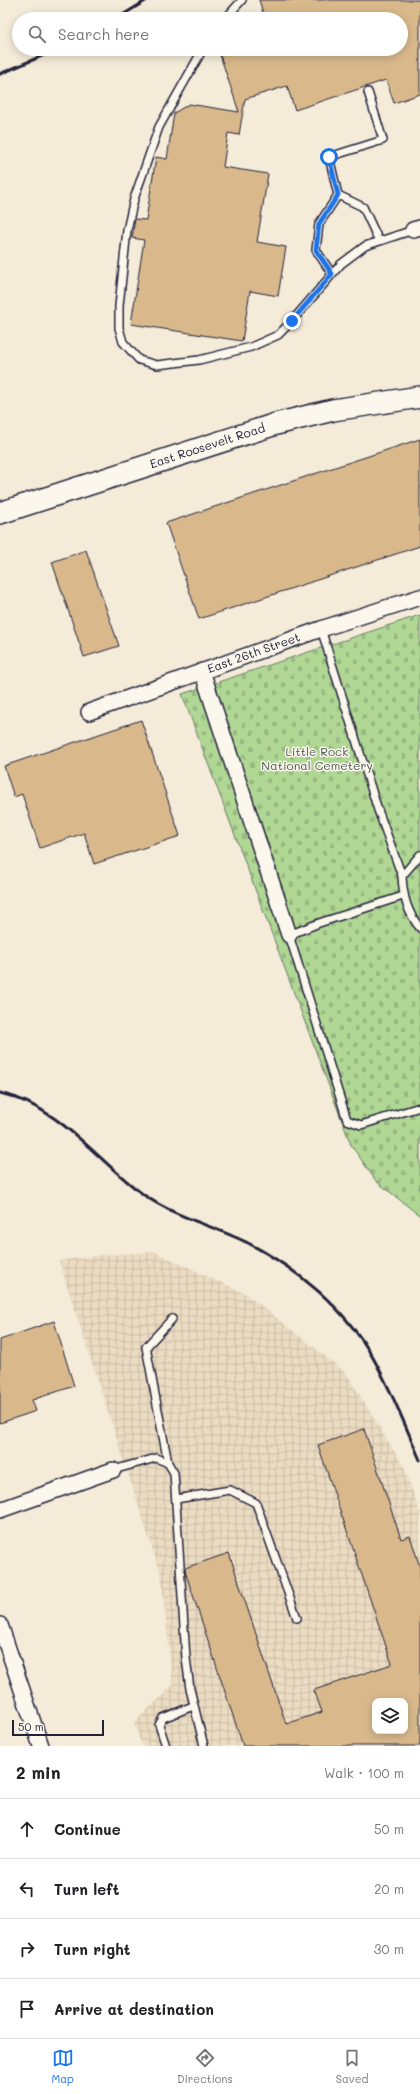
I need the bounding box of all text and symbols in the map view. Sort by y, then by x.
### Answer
search box [12,12,408,56]
icon: search [26,23,48,45]
text: Search here [58,24,149,44]
route start [320,148,338,166]
route end [283,312,301,330]
street label: East Roosevelt Road [147,419,267,471]
street label: East 26th Street [205,628,302,676]
park label: Little Rock National Cemetery [261,743,373,773]
map controls [372,1698,408,1734]
button: layers [372,1698,408,1734]
scale bar [12,1718,104,1737]
text: 50 m [18,1719,44,1734]
text: 2 min [16,1761,61,1783]
text: Walk · 100 m [324,1764,404,1781]
icon: ahead [16,1818,38,1840]
text: Continue [54,1819,121,1839]
text: 50 m [374,1820,404,1837]
icon: left [16,1878,38,1900]
text: Turn left [54,1879,119,1899]
text: 20 m [374,1880,404,1897]
icon: right [16,1938,38,1960]
text: Turn right [54,1939,131,1959]
text: 30 m [374,1940,404,1957]
icon: arrive [16,1998,38,2020]
text: Arrive at destination [54,1999,214,2019]
tab: Map [52,2047,74,2086]
tab: Directions [177,2047,233,2086]
tab: Saved [336,2047,368,2086]

